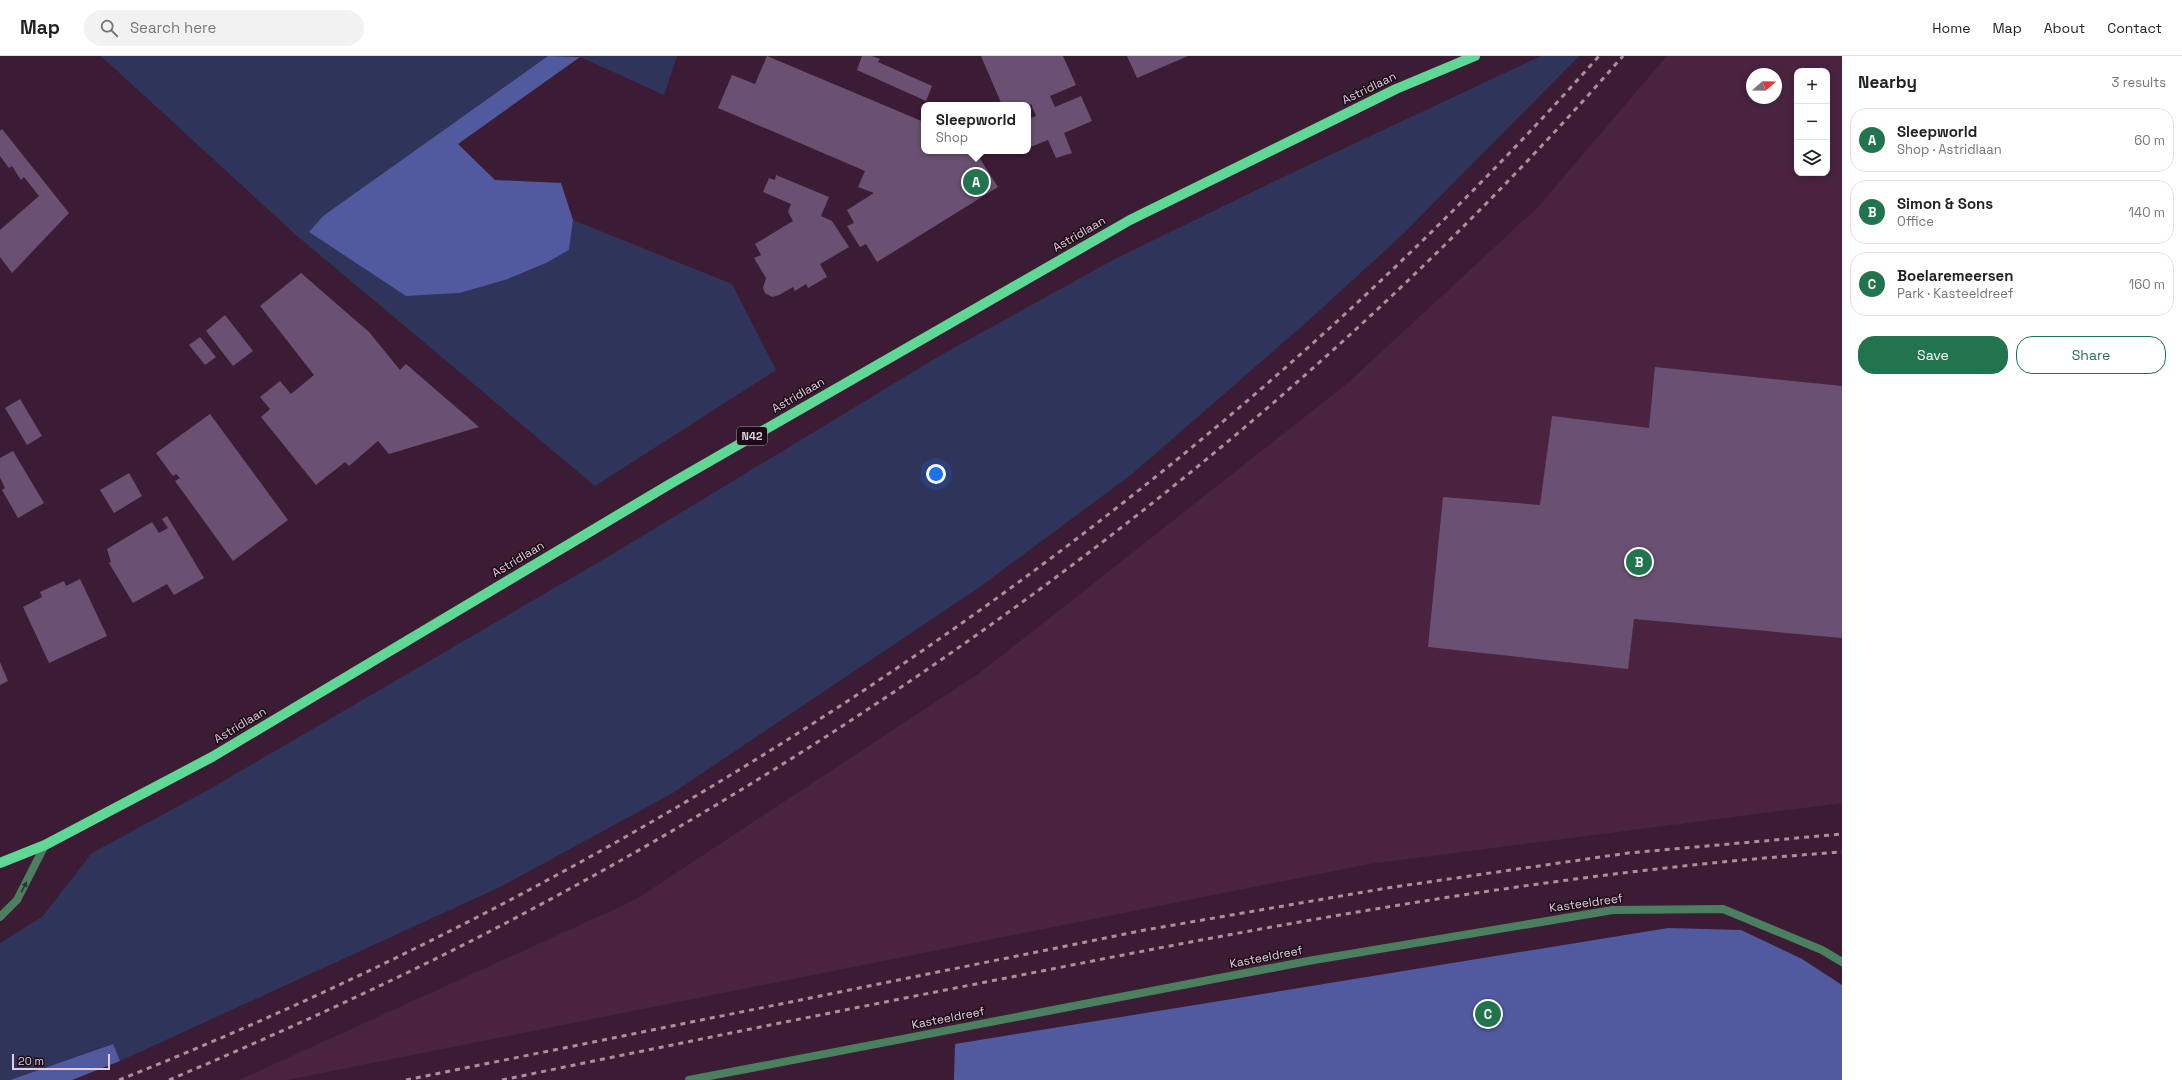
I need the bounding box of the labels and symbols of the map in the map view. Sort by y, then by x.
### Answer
street label: Astridlaan [1339,68,1399,108]
north arrow [1746,68,1782,104]
pin: A [963,167,989,197]
street label: Astridlaan [1050,212,1108,256]
street label: Astridlaan [769,373,827,417]
road number: N42 [737,427,767,445]
your location [926,464,946,484]
street label: Astridlaan [489,537,547,581]
pin: B [1626,547,1652,577]
street label: Astridlaan [211,703,269,747]
one-way arrow [21,881,27,893]
street label: Kasteeldreef [1548,890,1624,916]
street label: Kasteeldreef [1228,942,1304,972]
pin: C [1475,999,1501,1029]
street label: Kasteeldreef [910,1003,986,1033]
scale bar [12,1052,110,1071]

